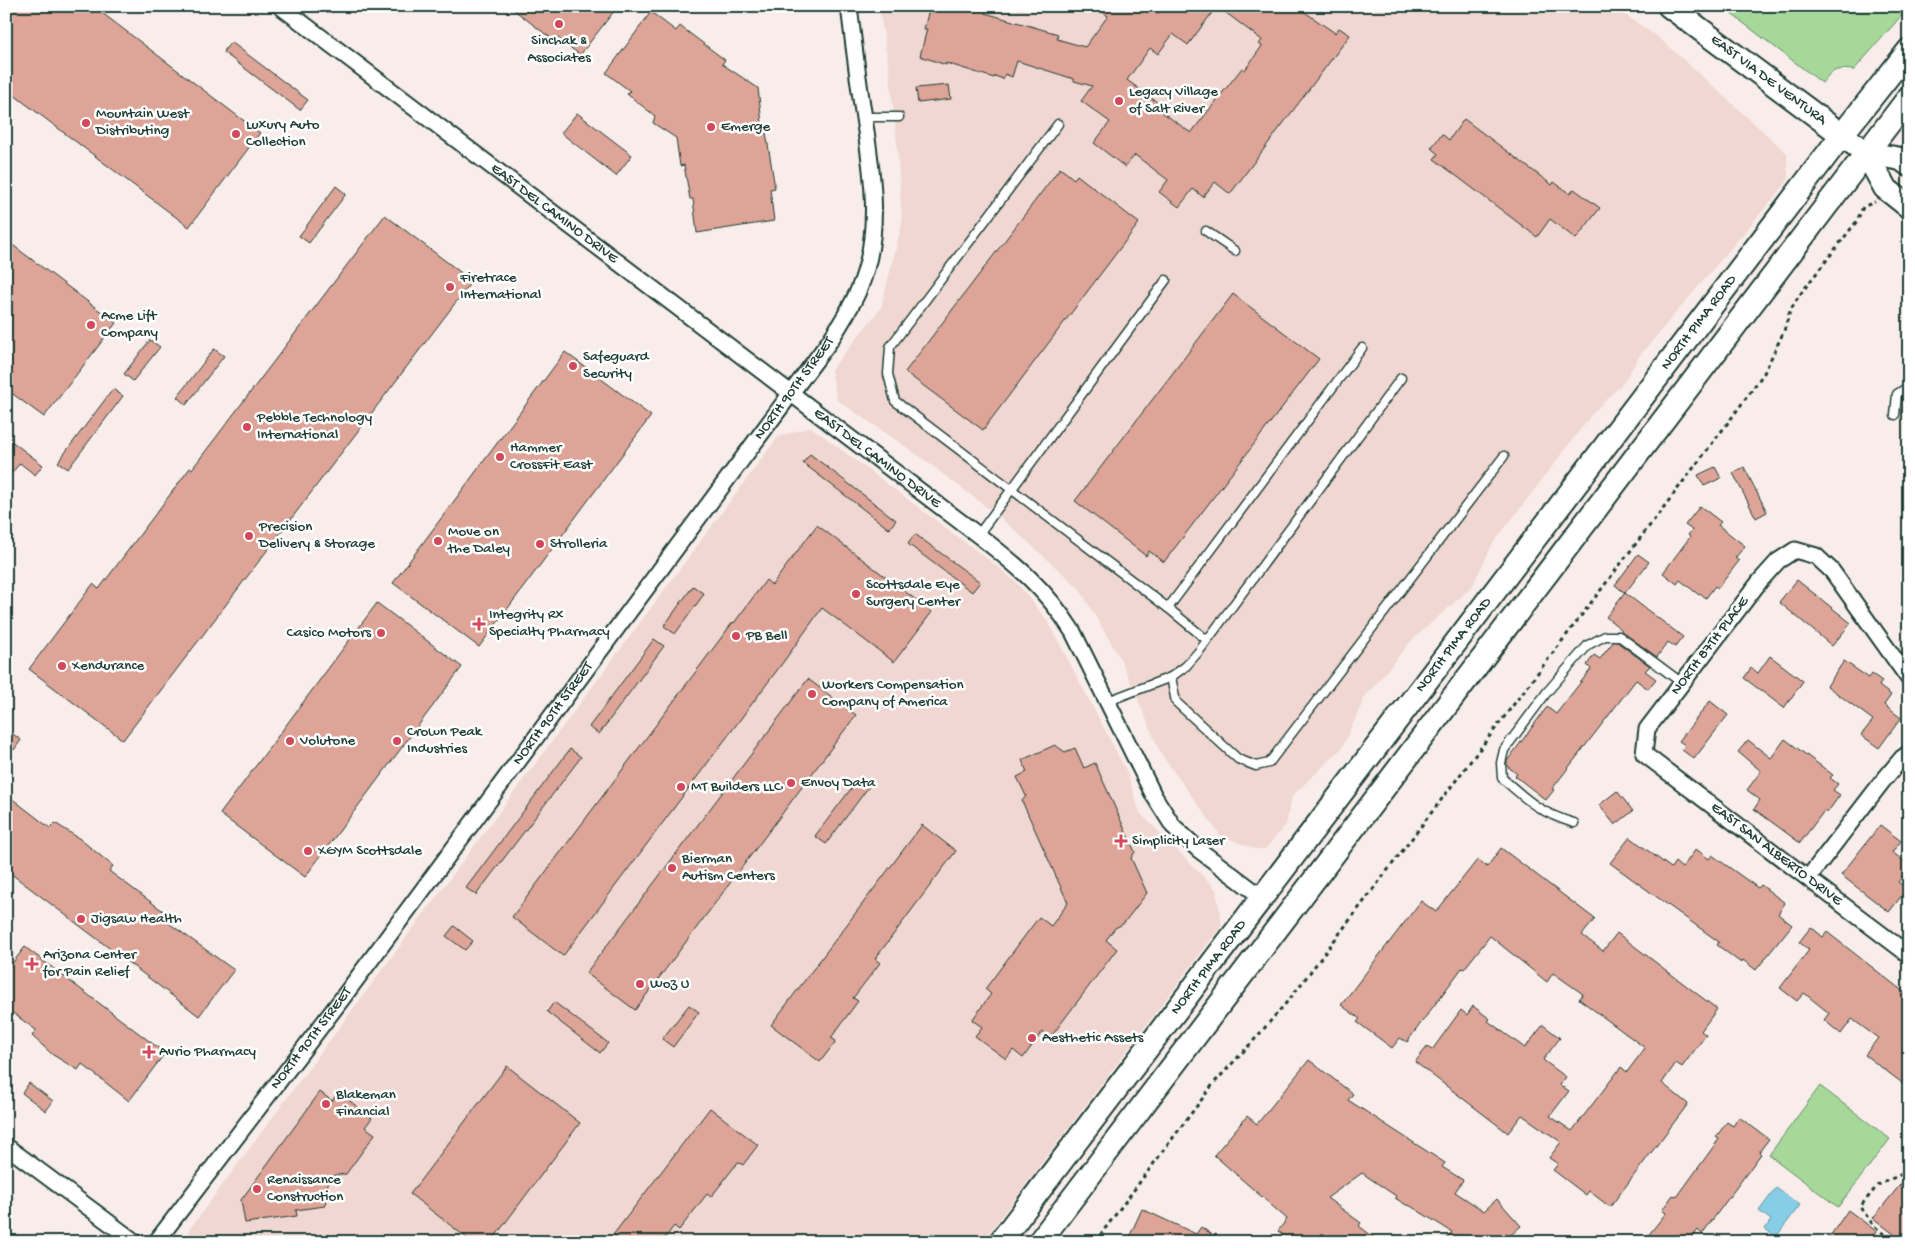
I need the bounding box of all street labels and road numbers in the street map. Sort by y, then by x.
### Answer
street label: EAST VIA DE VENTURA [1707,31,1831,130]
street label: EAST DEL CAMINO DRIVE [487,160,622,268]
street label: NORTH PIMA ROAD [1657,271,1741,374]
street label: NORTH 90TH STREET [750,333,839,443]
street label: EAST DEL CAMINO DRIVE [810,404,945,513]
street label: NORTH 87TH PLACE [1667,593,1753,699]
street label: NORTH PIMA ROAD [1412,594,1496,696]
street label: NORTH 90TH STREET [509,658,598,769]
street label: EAST SAN ALBERTO DRIVE [1707,799,1846,910]
street label: NORTH PIMA ROAD [1167,916,1251,1019]
street label: NORTH 90TH STREET [267,983,357,1093]

